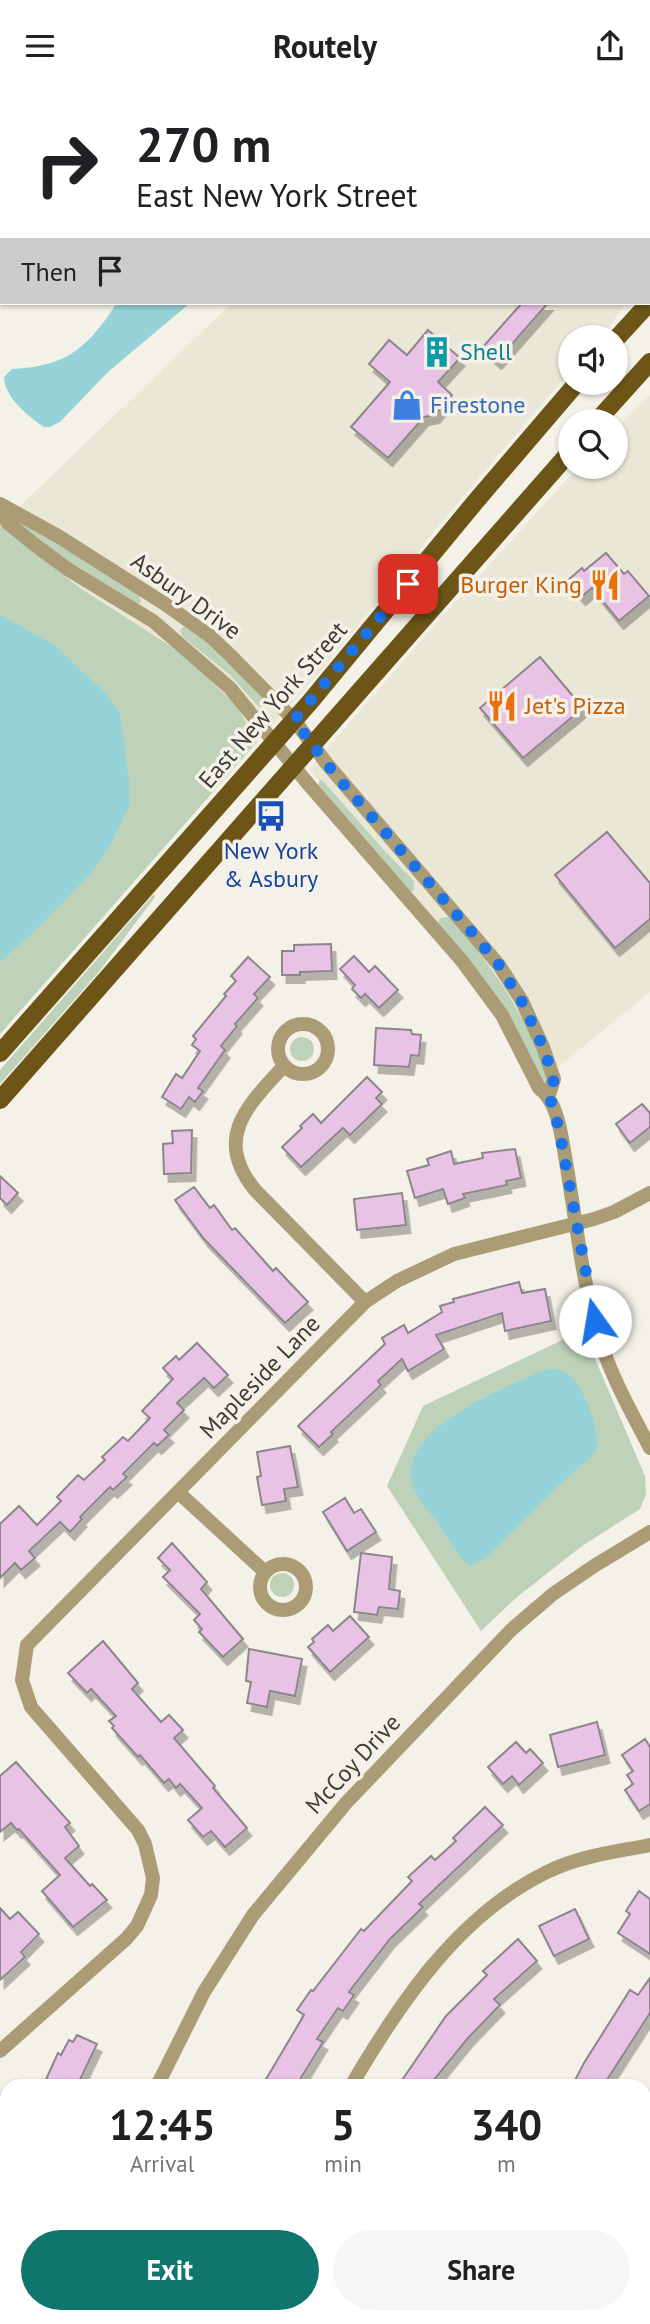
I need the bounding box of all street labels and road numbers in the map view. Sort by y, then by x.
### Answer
street label: Asbury Drive [125,545,247,646]
street label: East New York Street [192,615,354,795]
street label: Mapleside Lane [193,1308,326,1445]
street label: McCoy Drive [298,1707,407,1820]

